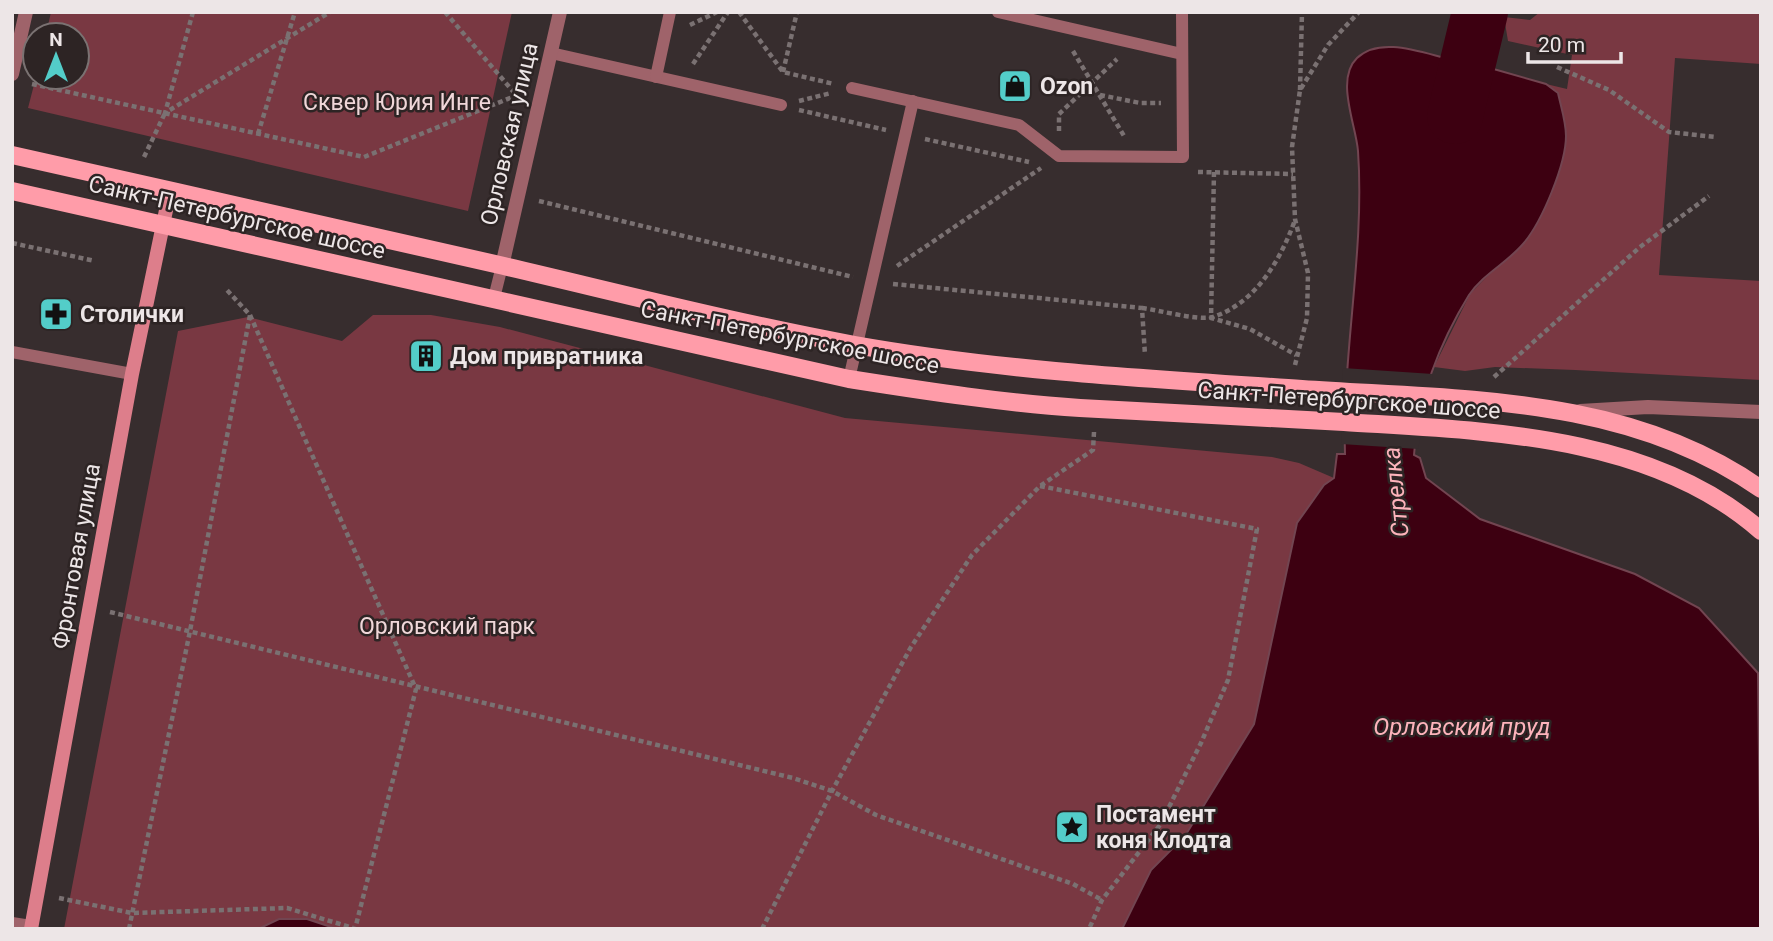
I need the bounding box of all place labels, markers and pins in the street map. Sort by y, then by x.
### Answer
shop icon: Ozon [996,67,1034,105]
place label: Ozon [1040,73,1093,100]
pharmacy icon: Столички [37,295,75,333]
place label: Столички [80,301,184,328]
building icon: Дом привратника [407,337,445,375]
place label: Дом привратника [450,343,643,370]
place label: Постамент коня Клодта [1096,801,1231,854]
place icon: Постамент коня Клодта [1053,808,1091,846]

